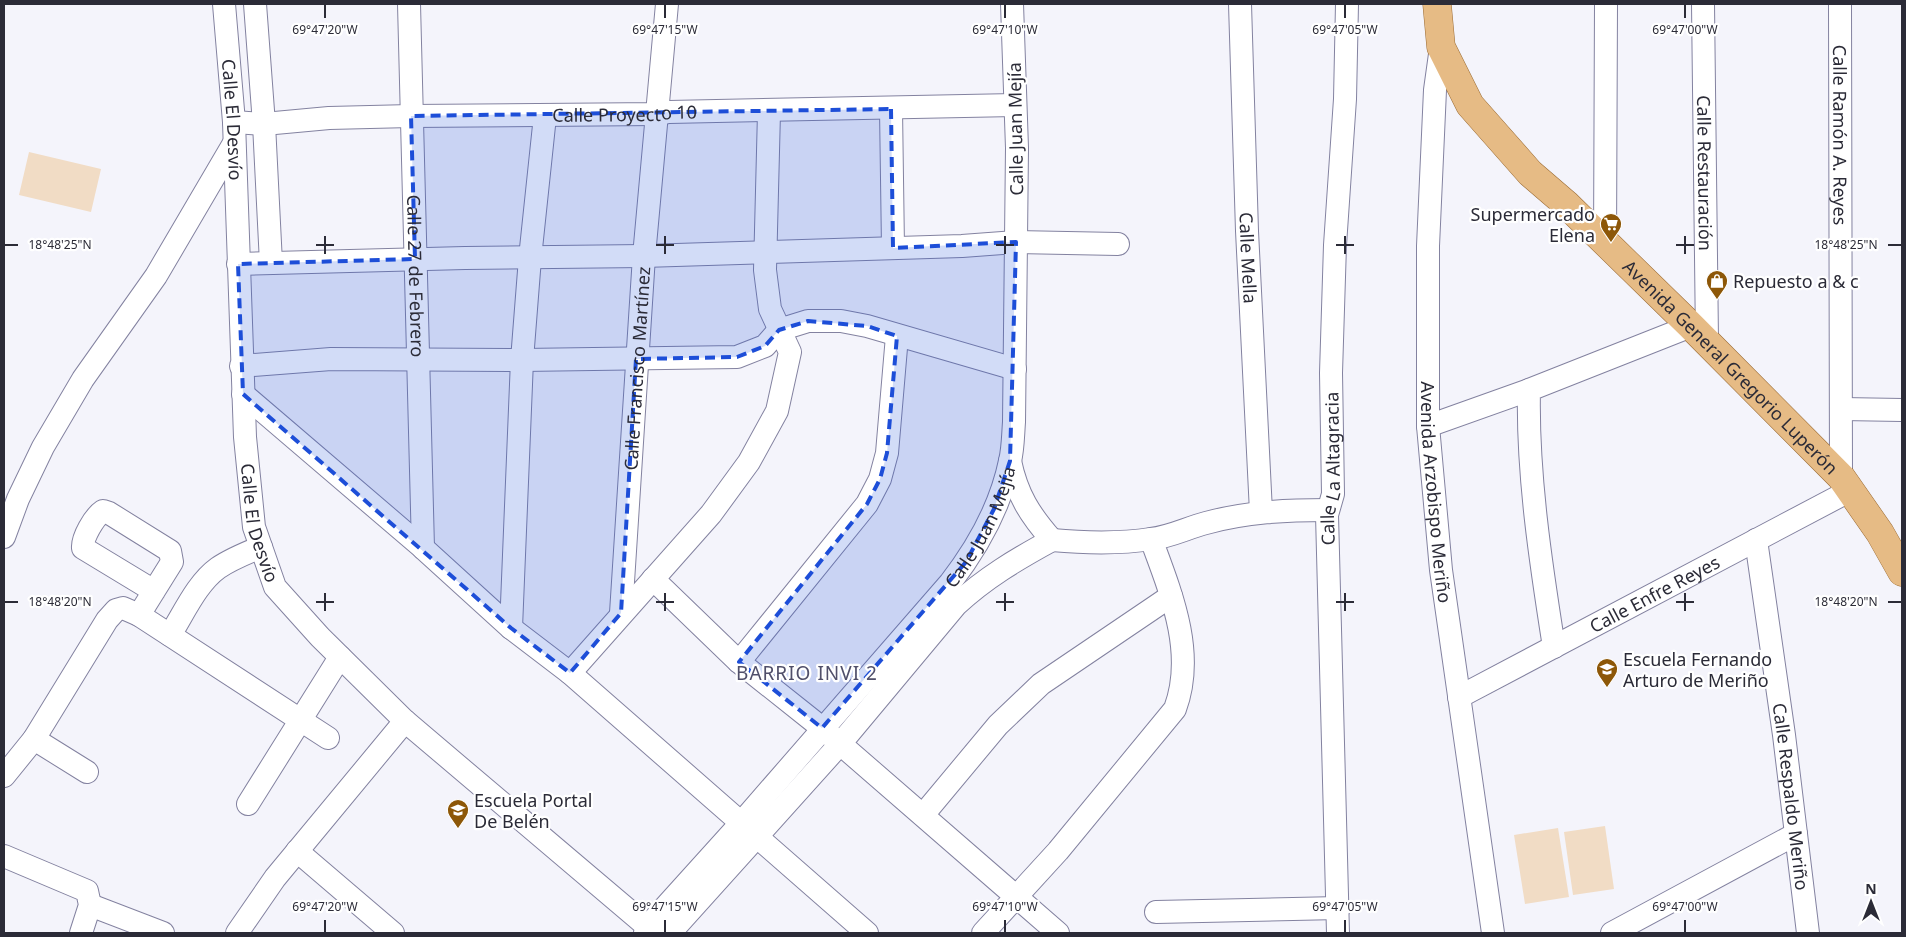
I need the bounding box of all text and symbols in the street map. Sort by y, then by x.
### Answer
text: 69°47'20"W [292,21,358,38]
text: 69°47'15"W [632,21,698,38]
text: 69°47'10"W [972,21,1038,38]
text: 69°47'05"W [1312,21,1378,38]
text: 69°47'00"W [1652,21,1718,38]
street label: Calle Ramón A. Reyes [1828,45,1852,225]
street label: Calle El Desvío [217,58,248,181]
street label: Calle Juan Mejía [1002,62,1028,196]
street label: Calle Restauración [1692,95,1718,251]
street label: Calle Proyecto 10 [552,99,697,127]
street label: Calle 27 de Febrero [402,194,430,358]
place label: Supermercado Elena [1471,202,1595,247]
street label: Calle Mella [1234,212,1263,304]
supermarket icon: Supermercado Elena [1599,212,1623,243]
text: 18°48'25"N [28,236,92,253]
text: 18°48'25"N [1814,236,1878,253]
street label: Avenida General Gregorio Luperón [1618,254,1844,479]
street label: Calle Francisco Martínez [618,266,655,471]
shop icon: Repuesto a & c [1705,269,1729,300]
place label: Repuesto a & c [1733,269,1859,293]
street label: Avenida Arzobispo Meriño [1416,381,1458,604]
street label: Calle La Altagracia [1315,392,1345,546]
street label: Calle El Desvío [236,462,284,585]
street label: Calle Juan Mejía [939,464,1020,592]
street label: Calle Enfre Reyes [1585,550,1724,638]
text: 18°48'20"N [28,593,92,610]
text: 18°48'20"N [1814,593,1878,610]
place label: Escuela Fernando Arturo de Meriño [1623,647,1772,692]
school or university icon: Escuela Fernando Arturo de Meriño [1595,657,1619,688]
district label: BARRIO INVI 2 [736,660,878,686]
street label: Calle Respaldo Meriño [1768,701,1815,892]
place label: Escuela Portal De Belén [474,788,592,833]
school or university icon: Escuela Portal De Belén [446,798,470,829]
north arrow [1846,877,1896,927]
text: N [1865,879,1877,898]
text: 69°47'20"W [292,898,358,915]
text: 69°47'15"W [632,898,698,915]
text: 69°47'10"W [972,898,1038,915]
text: 69°47'05"W [1312,898,1378,915]
text: 69°47'00"W [1652,898,1718,915]

